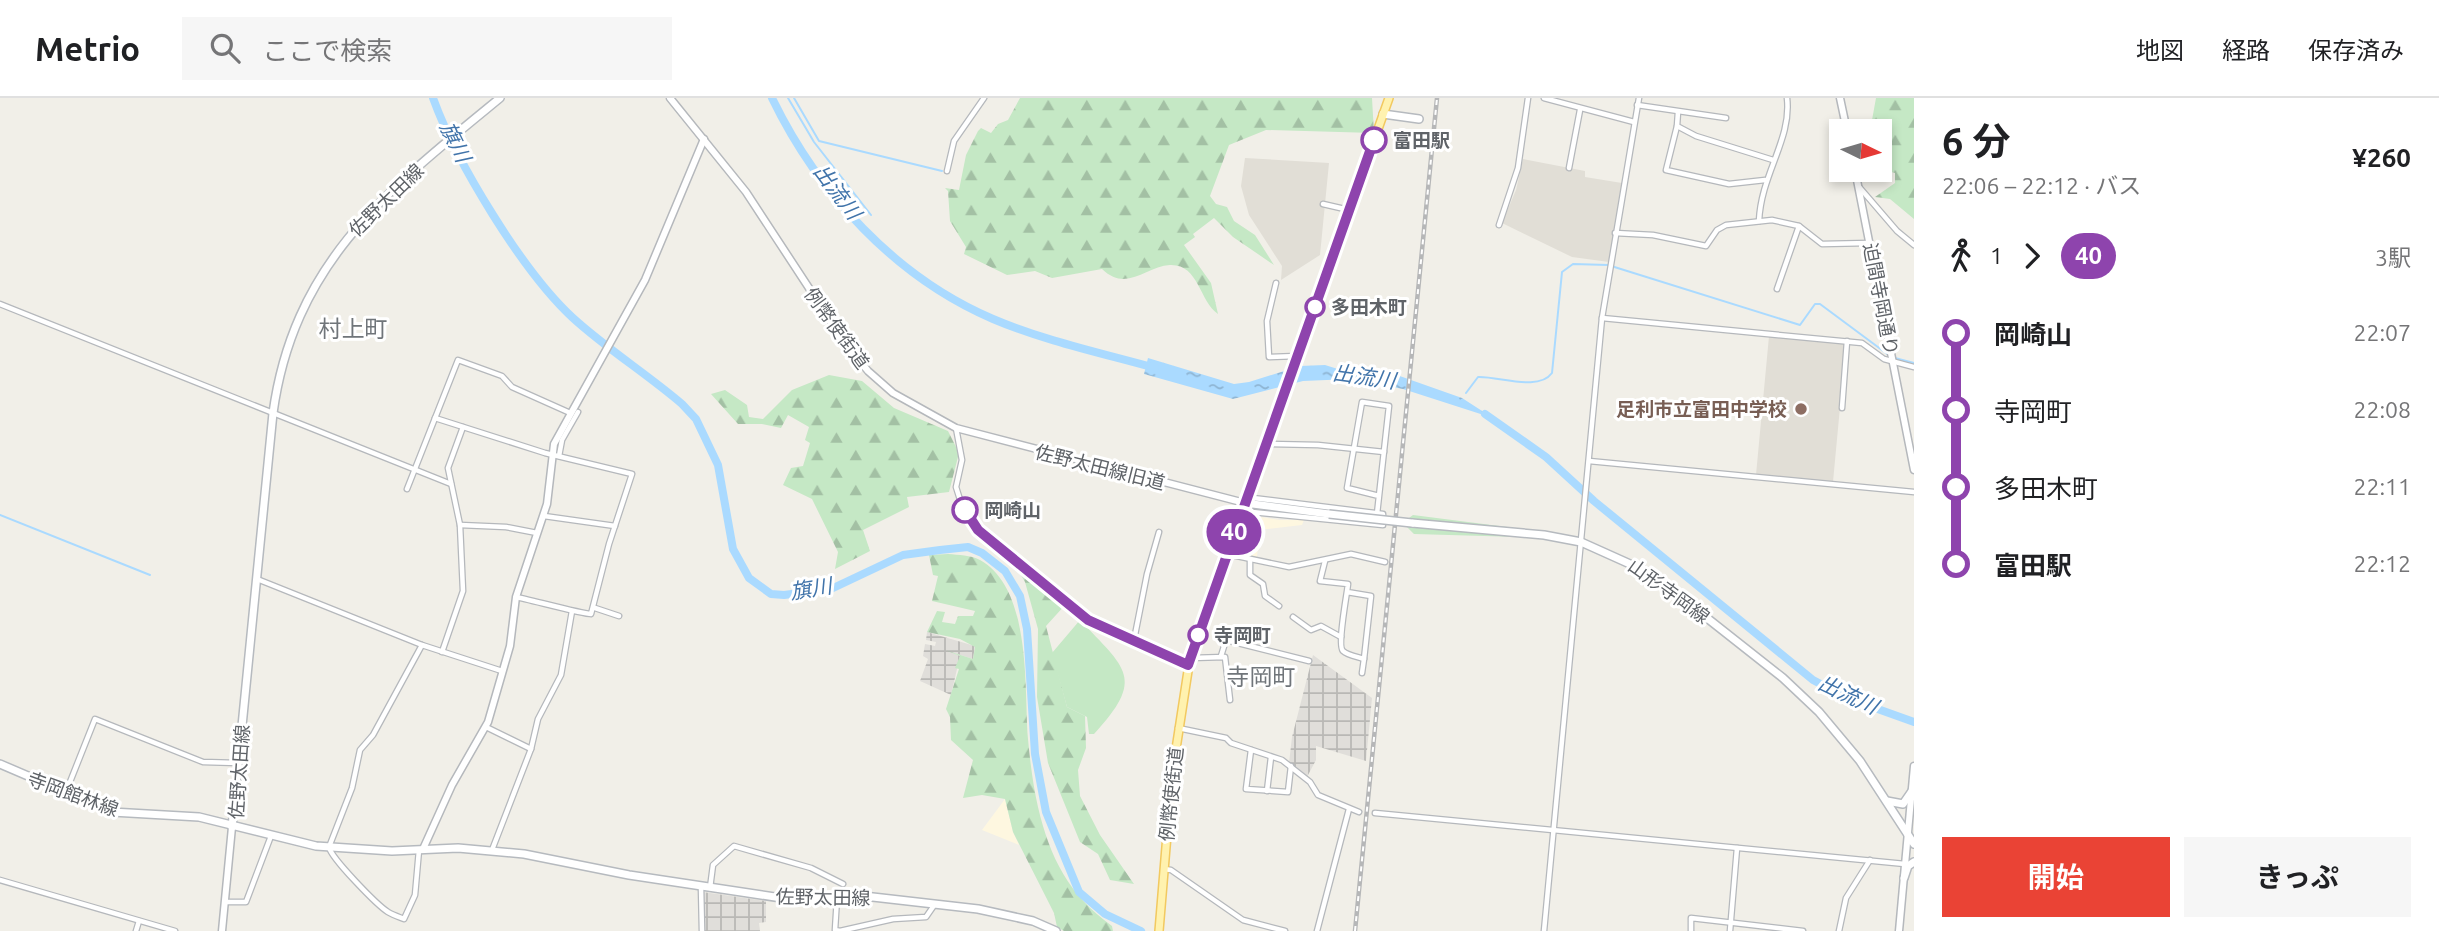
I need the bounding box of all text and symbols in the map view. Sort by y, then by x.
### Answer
search box [182,17,672,80]
icon: search [206,29,244,67]
text: Metrio [35,30,140,67]
text: ここで検索 [262,36,392,65]
text: 地図 [2136,37,2184,64]
text: 経路 [2222,37,2270,64]
text: 保存済み [2308,37,2404,64]
water label: 旗川 [436,117,477,167]
north arrow [1829,119,1892,182]
map controls [1829,119,1892,182]
text: 6 分 [1942,120,2010,162]
marker: 富田駅 [1361,127,1387,153]
place label: 富田駅 [1393,129,1450,151]
text: ¥260 [2352,143,2411,172]
street label: 佐野太田線 [344,159,428,241]
water label: 出流川 [809,159,868,225]
text: 22:06 – 22:12 · バス [1942,173,2141,198]
icon: walk [1942,237,1980,275]
icon: forward [2013,237,2051,275]
street label: 迫間寺岡通り [1859,241,1903,357]
text: 40 [2075,242,2102,269]
text: 1 [1990,243,2003,268]
text: 3駅 [2375,245,2411,270]
street label: 例幣使街道 [800,283,874,373]
place label: 多田木町 [1331,296,1407,318]
marker: 多田木町 [1305,297,1325,317]
district label: 村上町 [319,316,388,341]
text: 岡崎山 [1994,320,2072,349]
text: 22:07 [2353,320,2411,345]
water label: 出流川 [1331,360,1399,393]
text: 寺岡町 [1994,397,2072,426]
text: 22:08 [2353,397,2411,422]
place label: 足利市立富田中学校 [1616,398,1787,420]
marker: 足利市立富田中学校 [1793,401,1809,417]
street label: 佐野太田線旧道 [1033,440,1167,494]
text: 多田木町 [1994,474,2098,503]
text: 22:11 [2353,474,2411,499]
marker: 岡崎山 [952,497,978,523]
place label: 岡崎山 [984,499,1041,521]
line badge: 40 [1202,509,1266,555]
text: 40 [1220,518,1248,545]
text: 富田駅 [1994,551,2072,580]
text: 22:12 [2353,551,2411,576]
street label: 山形寺岡線 [1624,554,1714,628]
water label: 旗川 [788,573,835,603]
place label: 寺岡町 [1214,624,1271,646]
marker: 寺岡町 [1188,625,1208,645]
district label: 寺岡町 [1227,664,1296,689]
water label: 出流川 [1815,670,1884,719]
street label: 佐野太田線 [225,724,253,820]
street label: 例幣使街道 [1155,746,1187,842]
street label: 寺岡館林線 [25,767,121,821]
button: 開始 [1942,837,2170,917]
button: きっぷ [2184,837,2411,917]
street label: 佐野太田線 [775,885,871,909]

